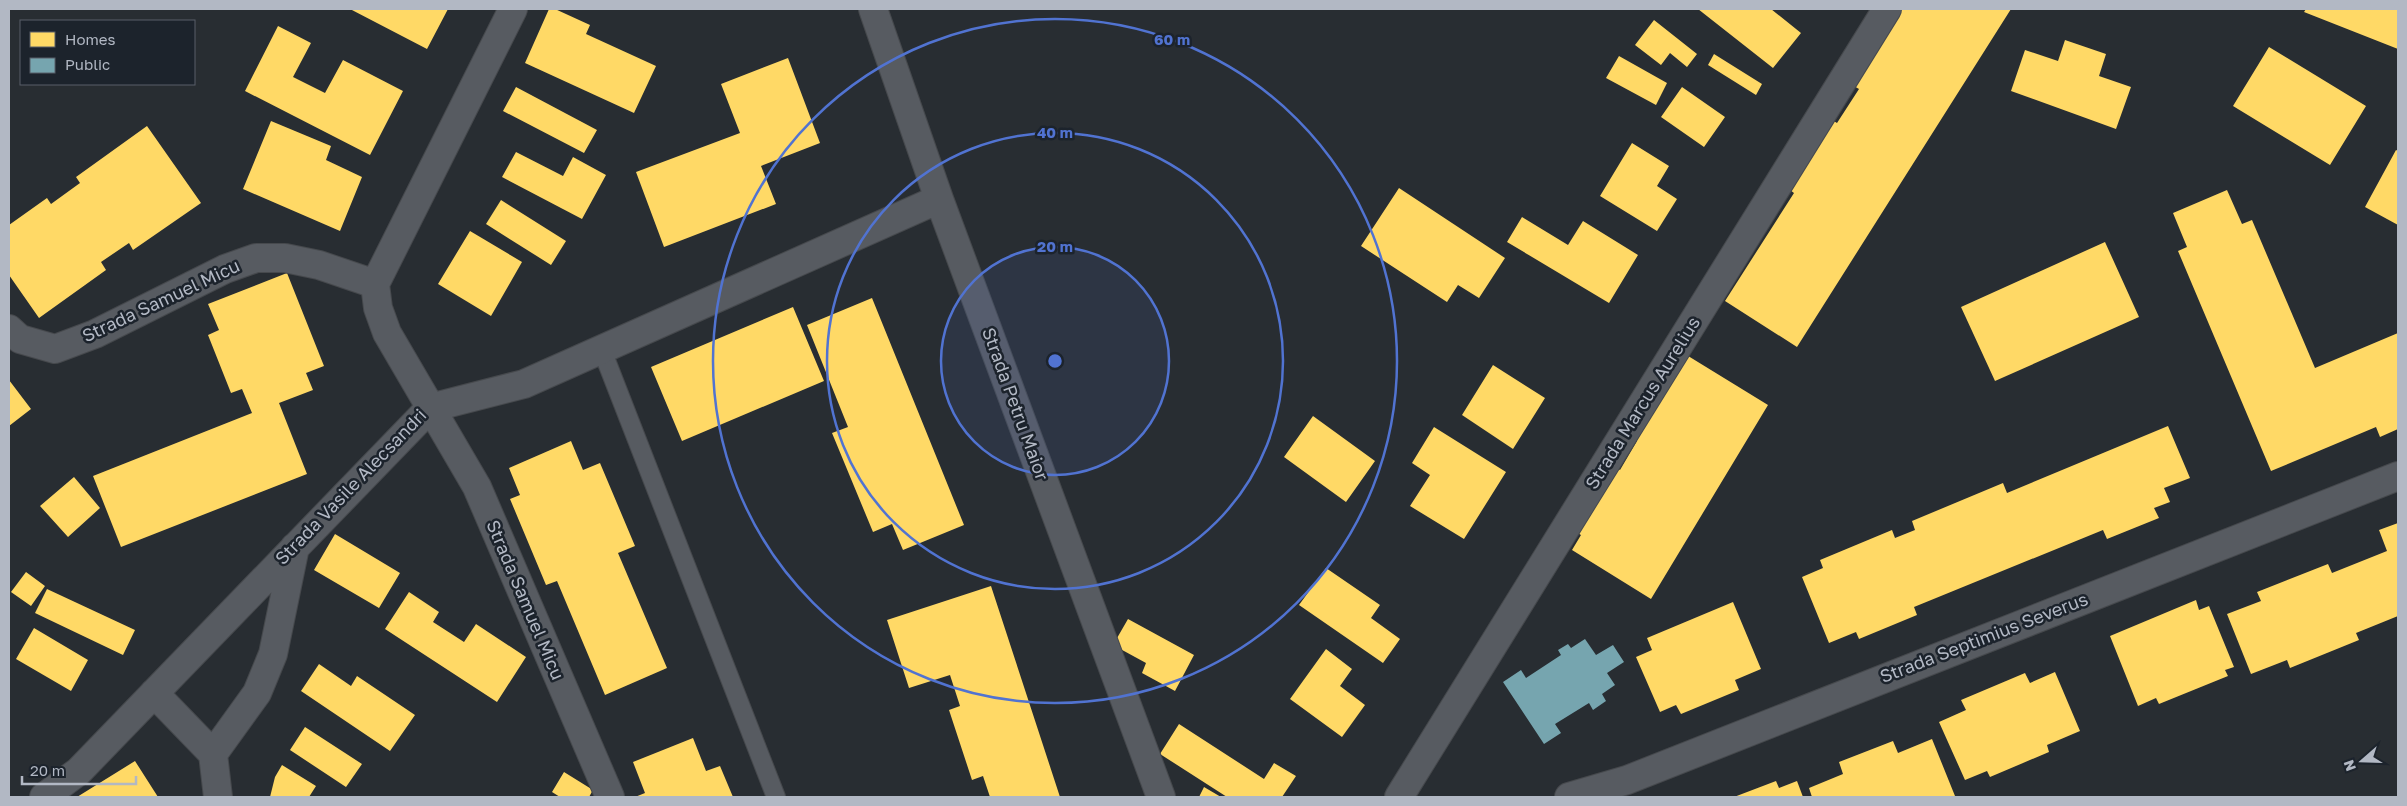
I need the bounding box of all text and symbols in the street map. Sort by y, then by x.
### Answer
legend [20,20,195,85]
text: Homes [65,30,115,48]
text: 60 m [1154,30,1190,48]
text: Public [65,55,110,73]
text: 40 m [1037,123,1073,141]
text: 20 m [1037,237,1073,255]
street label: Strada Samuel Micu [78,254,243,346]
street label: Strada Marcus Aurelius [1580,312,1704,493]
street label: Strada Petru Maior [978,324,1054,483]
centre of rings [1046,352,1064,370]
street label: Strada Vasile Alecsandri [270,404,431,569]
street label: Strada Samuel Micu [482,516,570,683]
street label: Strada Septimius Severus [1877,587,2091,687]
north arrow [2337,736,2387,786]
scale bar [22,754,136,786]
text: N [2340,758,2359,774]
text: 20 m [30,761,65,779]

